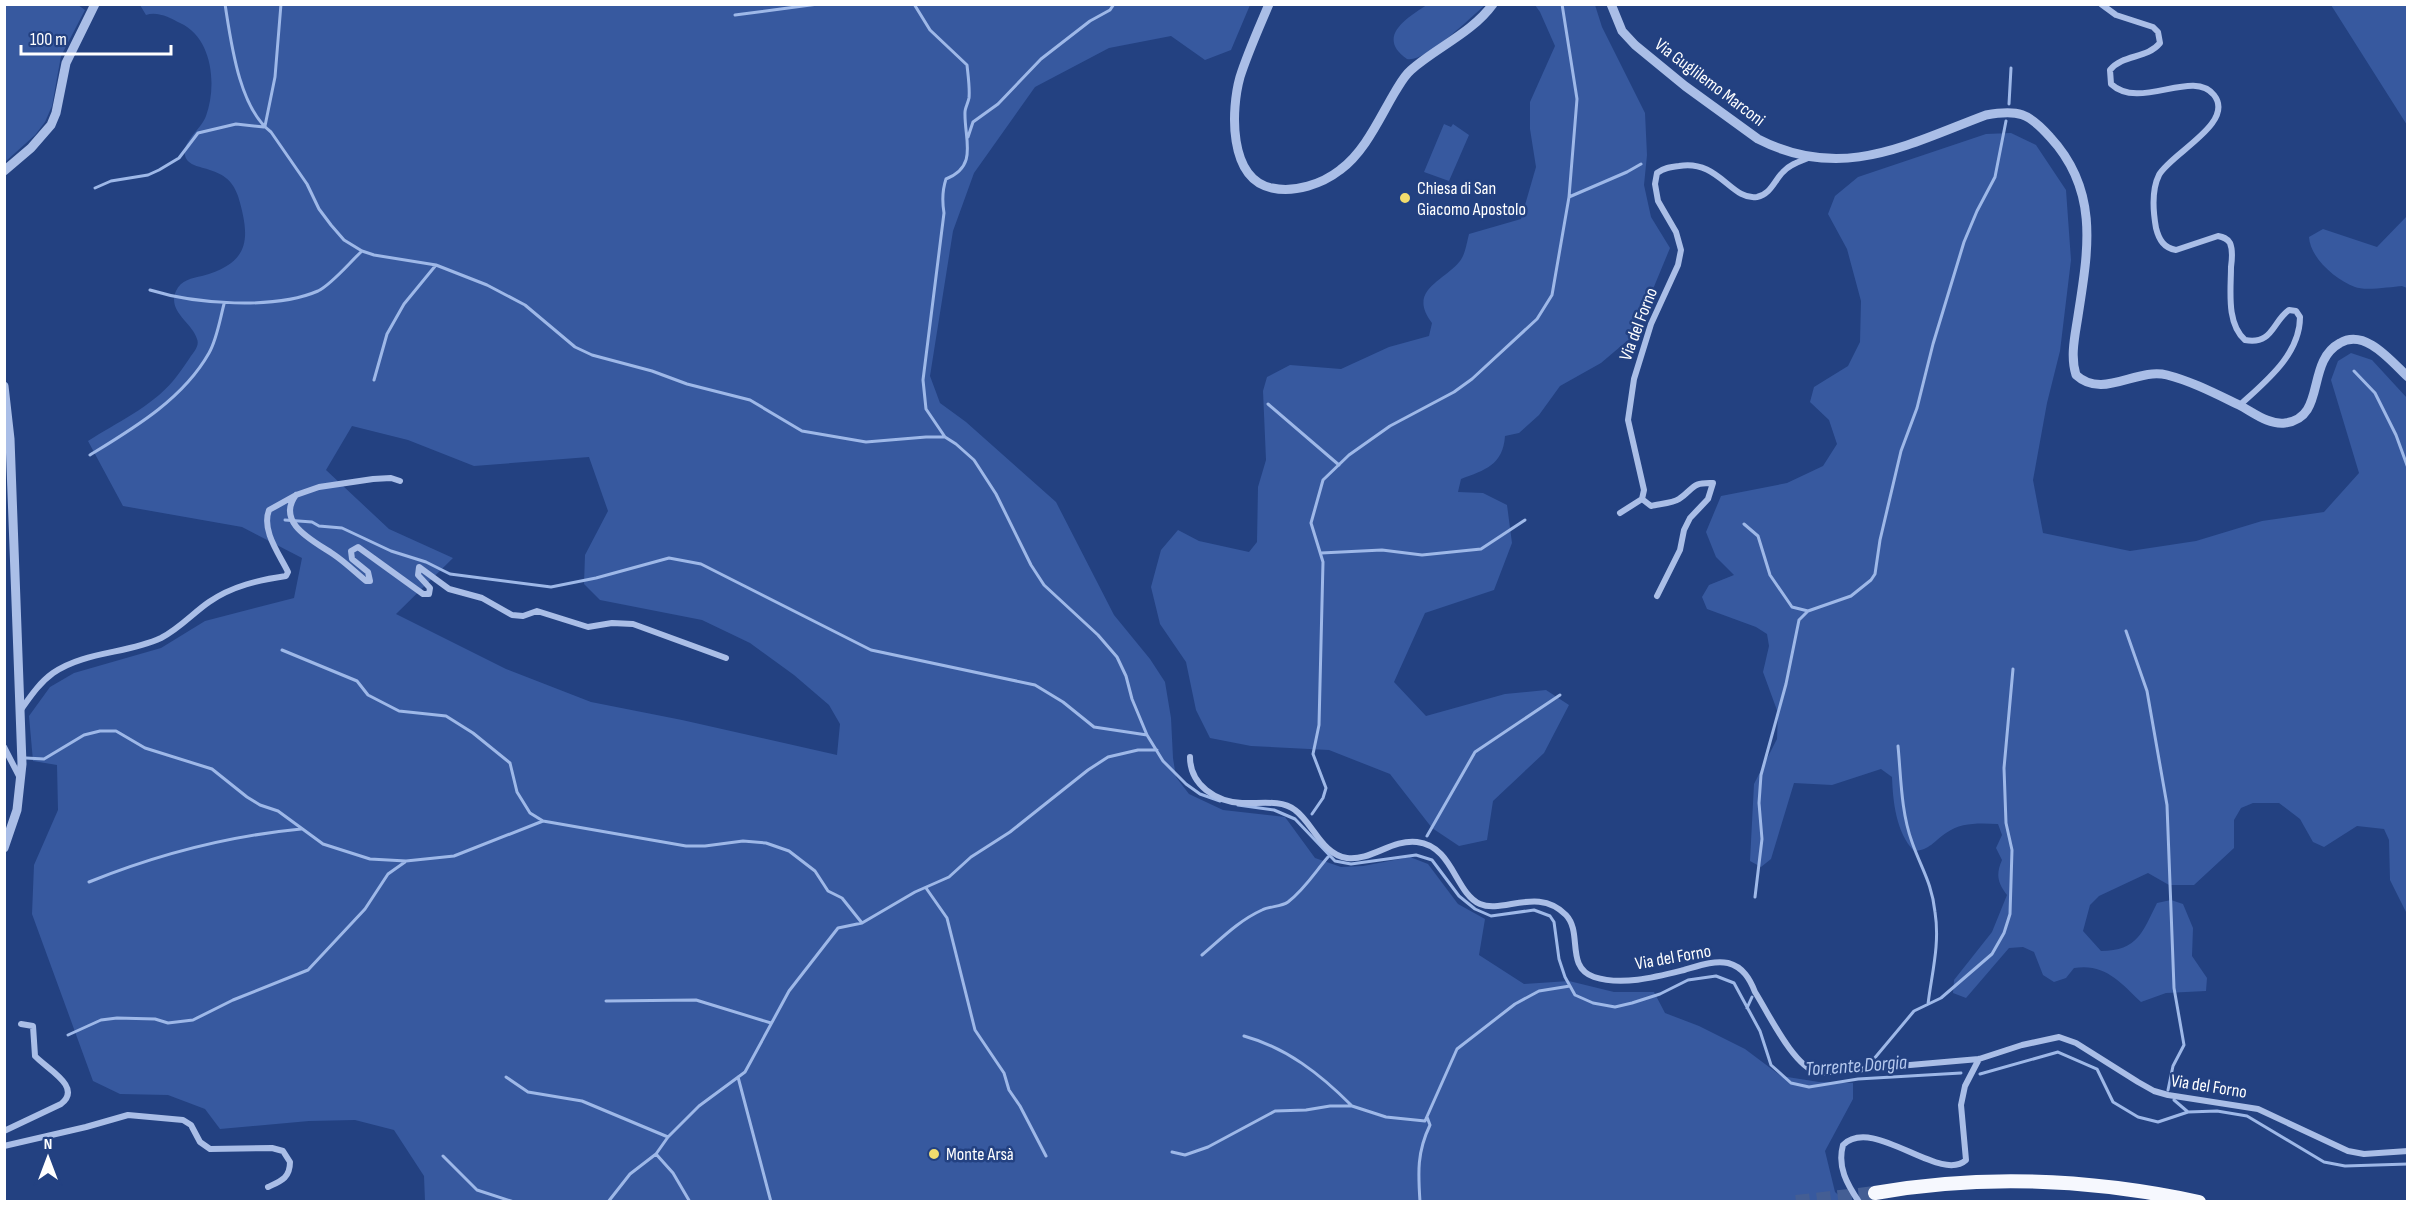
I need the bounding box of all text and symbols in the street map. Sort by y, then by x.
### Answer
scale bar [21,18,171,56]
text: 100 m [30,29,67,50]
street label: Via Guglilemo Marconi [1650,34,1769,131]
place label: Chiesa di San Giacomo Apostolo [1417,178,1526,220]
marker: Chiesa di San Giacomo Apostolo [1398,191,1412,205]
street label: Via del Forno [1615,285,1662,364]
street label: Via del Forno [1634,941,1713,974]
water label: Torrente Dorgia [1805,1050,1908,1082]
street label: Via del Forno [2169,1070,2248,1103]
north arrow [18,1128,78,1188]
text: N [44,1135,52,1154]
place label: Monte Arsà [946,1144,1014,1165]
marker: Monte Arsà [927,1147,941,1161]

